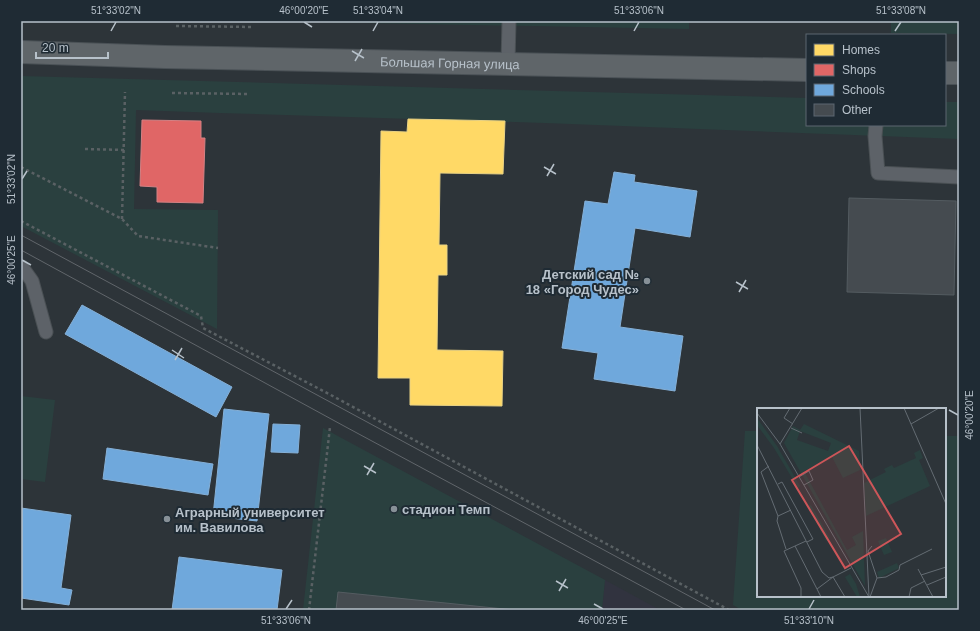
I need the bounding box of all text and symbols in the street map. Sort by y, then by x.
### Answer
text: 51°33'02"N [91,5,141,16]
text: 46°00'20"E [279,5,329,16]
text: 51°33'04"N [353,5,403,16]
text: 51°33'06"N [614,5,664,16]
text: 51°33'08"N [876,5,926,16]
scale bar [36,34,108,60]
legend [806,34,946,126]
text: 20 m [42,41,69,55]
text: Homes [842,43,880,57]
street label: Большая Горная улица [380,54,521,72]
text: Shops [842,63,876,77]
text: Schools [842,83,885,97]
text: Other [842,103,872,117]
text: 51°33'02"N [6,154,17,204]
text: 46°00'25"E [6,235,17,285]
place label: Детский сад № 18 «Город Чудес» [526,267,639,297]
marker: Детский сад № 18 «Город Чудес» [642,276,652,286]
text: 46°00'20"E [964,390,975,440]
inset map [757,408,946,597]
place label: стадион Темп [402,502,490,517]
marker: стадион Темп [389,504,399,514]
place label: Аграрный университет им. Вавилова [175,505,325,535]
marker: Аграрный университет им. Вавилова [162,514,172,524]
text: 51°33'06"N [261,615,311,626]
text: 46°00'25"E [578,615,628,626]
text: 51°33'10"N [784,615,834,626]

